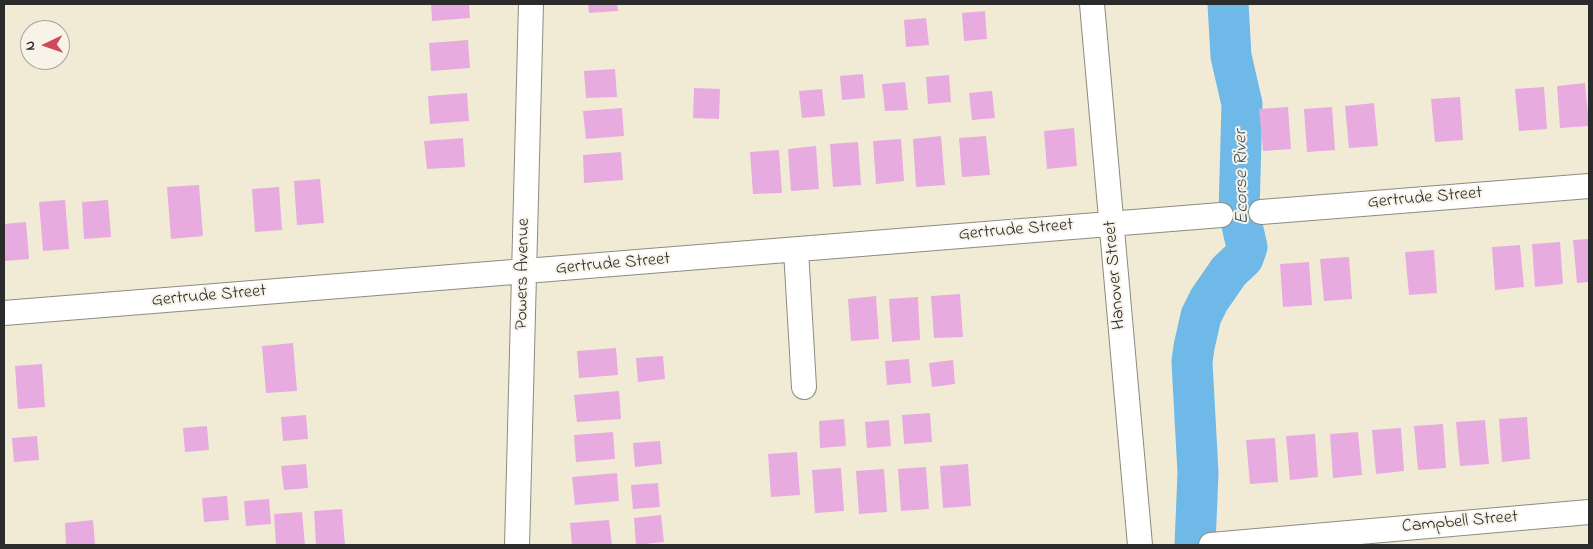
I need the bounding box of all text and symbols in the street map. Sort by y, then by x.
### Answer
north arrow [20,20,70,70]
text: N [20,40,41,51]
water label: Ecorse River [1231,129,1255,225]
street label: Gertrude Street [1367,183,1483,215]
street label: Gertrude Street [958,215,1074,247]
street label: Powers Avenue [512,218,536,330]
street label: Hanover Street [1100,220,1132,330]
street label: Gertrude Street [555,249,671,281]
street label: Gertrude Street [151,281,267,313]
street label: Campbell Street [1401,507,1519,539]

